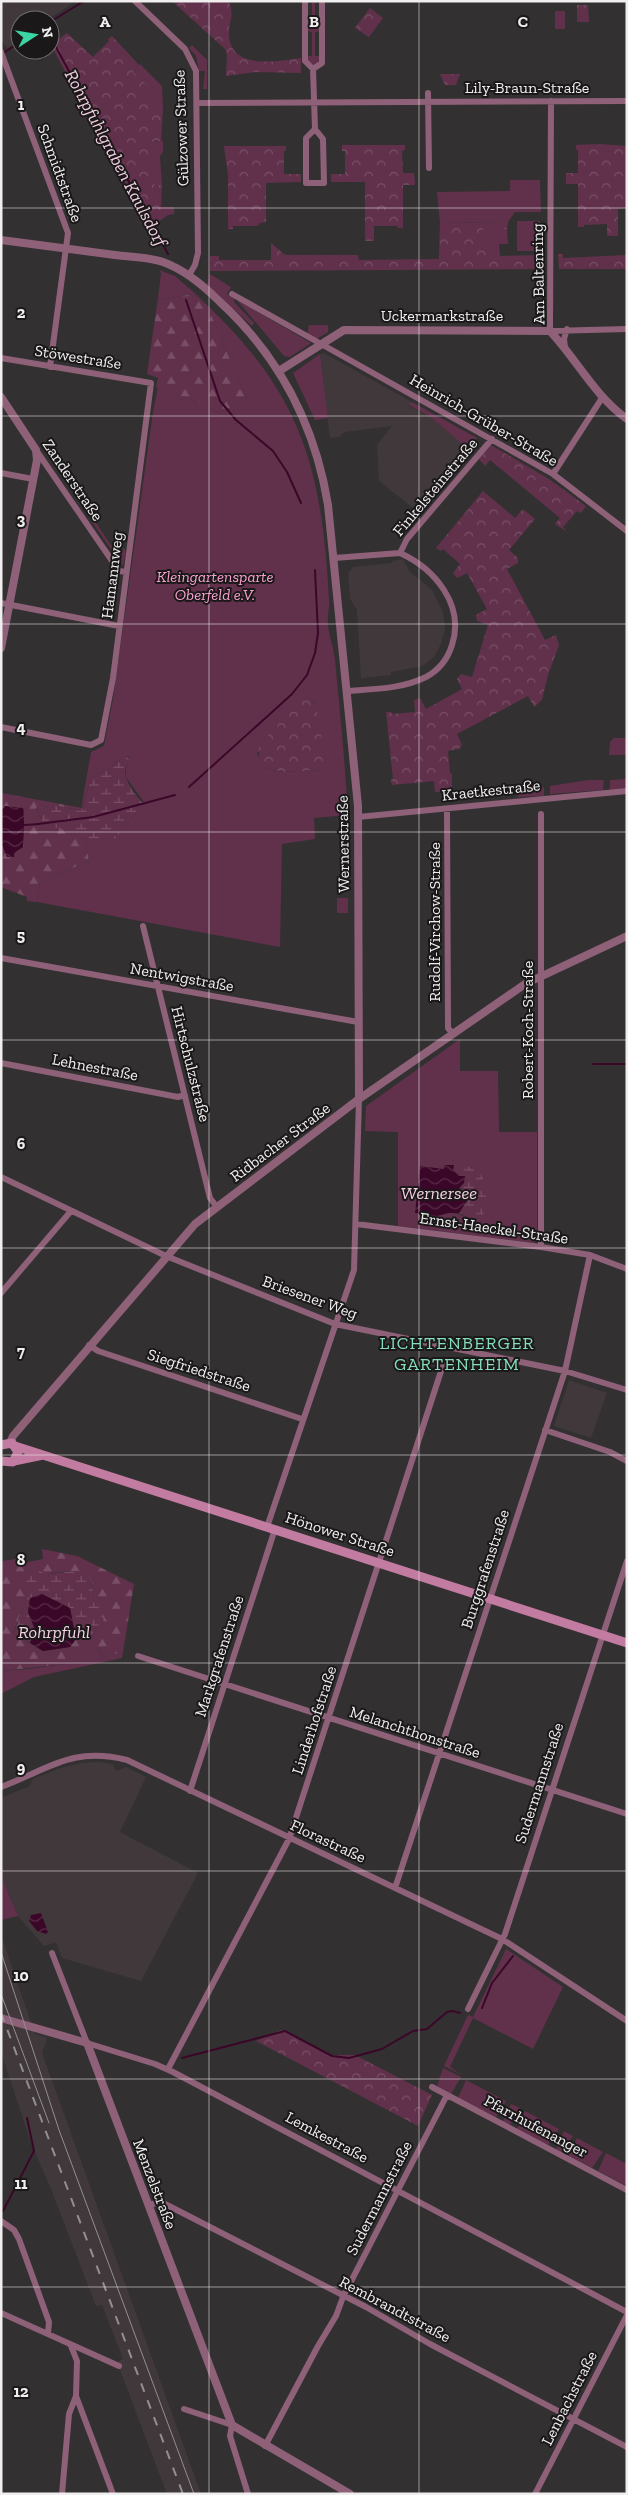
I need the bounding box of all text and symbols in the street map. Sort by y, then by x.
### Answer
north arrow [10,10,60,60]
text: A [100,12,111,31]
text: B [309,12,319,31]
text: C [518,12,528,31]
text: N [38,25,57,40]
water label: Rohrpfuhlgraben Kaulsdorf [60,66,173,253]
street label: Gülzower Straße [169,70,193,186]
street label: Lily-Braun-Straße [465,78,589,97]
text: 1 [18,95,25,114]
street label: Schmidtstraße [33,121,87,225]
street label: Am Baltenring [528,223,548,325]
text: 2 [17,303,26,322]
street label: Uckermarkstraße [381,306,503,325]
street label: Stöwestraße [33,341,123,373]
street label: Heinrich-Grüber-Straße [407,370,561,470]
street label: Finkelsteinstraße [389,434,481,540]
street label: Zanderstraße [39,436,107,524]
text: 3 [17,510,26,529]
street label: Hamannweg [97,530,127,620]
park label: Kleingartensparte Oberfeld e.V. [157,567,273,604]
text: 4 [16,718,26,737]
street label: Kraetkestraße [441,775,541,805]
street label: Wernerstraße [333,795,353,893]
street label: Rudolf-Virchow-Straße [425,842,444,1002]
text: 5 [17,926,25,945]
street label: Nentwigstraße [129,959,235,995]
street label: Robert-Koch-Straße [518,961,537,1099]
street label: Hirtschulzstraße [167,1004,215,1124]
street label: Lehnestraße [50,1049,140,1085]
street label: Ridbacher Straße [226,1098,334,1186]
text: 6 [17,1134,26,1153]
water label: Wernersee [401,1182,477,1204]
street label: Ernst-Haeckel-Straße [418,1208,570,1248]
street label: Briesener Weg [260,1271,360,1323]
district label: LICHTENBERGER GARTENHEIM [379,1332,535,1375]
text: 7 [17,1342,25,1361]
street label: Siegfriedstraße [145,1344,253,1396]
street label: Hönower Straße [283,1507,397,1561]
street label: Burggrafenstraße [457,1507,513,1631]
text: 8 [17,1550,26,1569]
street label: Markgrafenstraße [190,1593,248,1719]
water label: Rohrpfuhl [18,1621,90,1643]
street label: Linderhofstraße [288,1663,340,1777]
street label: Melanchthonstraße [347,1702,483,1762]
street label: Sudermannstraße [511,1720,567,1846]
text: 9 [17,1758,26,1777]
street label: Florastraße [287,1815,369,1867]
text: 10 [13,1966,29,1985]
street label: Pfarrhufenanger [481,2091,591,2161]
street label: Lemkestraße [282,2107,372,2167]
street label: Menzelstraße [129,2136,181,2232]
street label: Sudermannstraße [342,2138,416,2258]
text: 11 [15,2174,28,2193]
street label: Rembrandtstraße [336,2272,454,2346]
street label: Lenbachstraße [537,2348,601,2448]
text: 12 [13,2382,29,2401]

